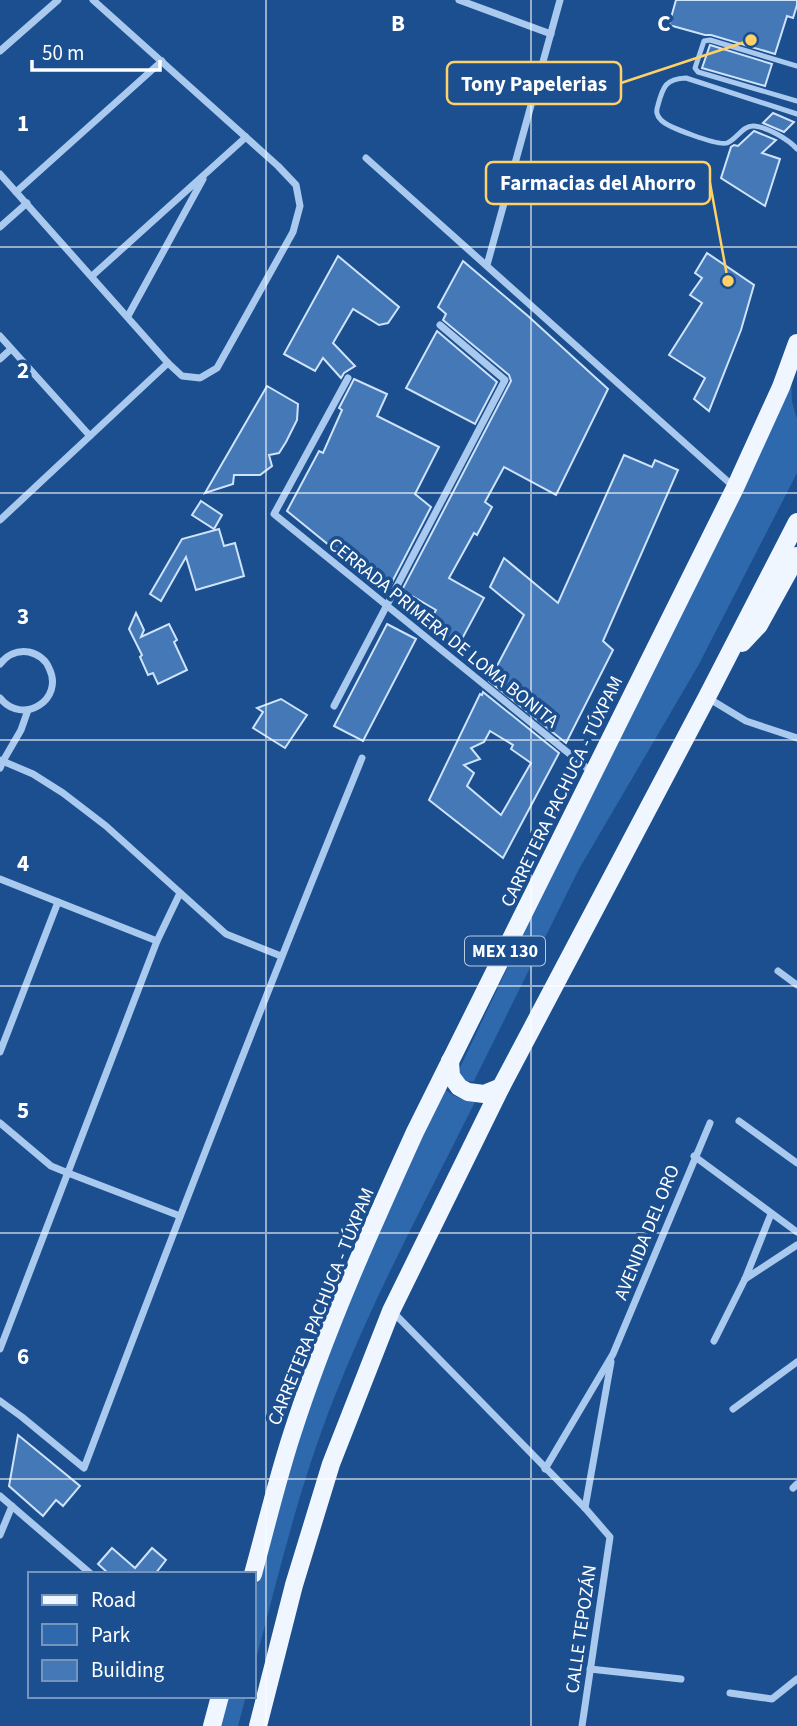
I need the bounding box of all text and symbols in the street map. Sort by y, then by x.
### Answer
text: B [391,7,405,40]
text: C [657,7,671,40]
scale bar [32,28,159,72]
text: 50 m [42,38,84,68]
callout: Tony Papelerias [447,62,621,104]
text: Tony Papelerias [461,69,607,99]
text: 1 [17,107,29,140]
callout: Farmacias del Ahorro [486,162,710,204]
text: Farmacias del Ahorro [500,168,696,198]
text: 2 [17,354,29,387]
street label: CERRADA PRIMERA DE LOMA BONITA [322,532,564,735]
text: 3 [17,600,29,633]
street label: CARRETERA PACHUCA - TÚXPAM [495,672,630,912]
text: 4 [17,847,29,880]
road number: MEX 130 [465,936,545,966]
text: 5 [17,1094,29,1127]
street label: AVENIDA DEL ORO [608,1161,687,1304]
street label: CARRETERA PACHUCA - TÚXPAM [261,1184,381,1429]
text: 6 [17,1340,29,1373]
street label: CALLE TEPOZÁN [559,1563,604,1695]
legend [28,1572,256,1698]
text: Road [91,1585,136,1615]
text: Park [91,1620,131,1650]
text: Building [91,1655,165,1685]

